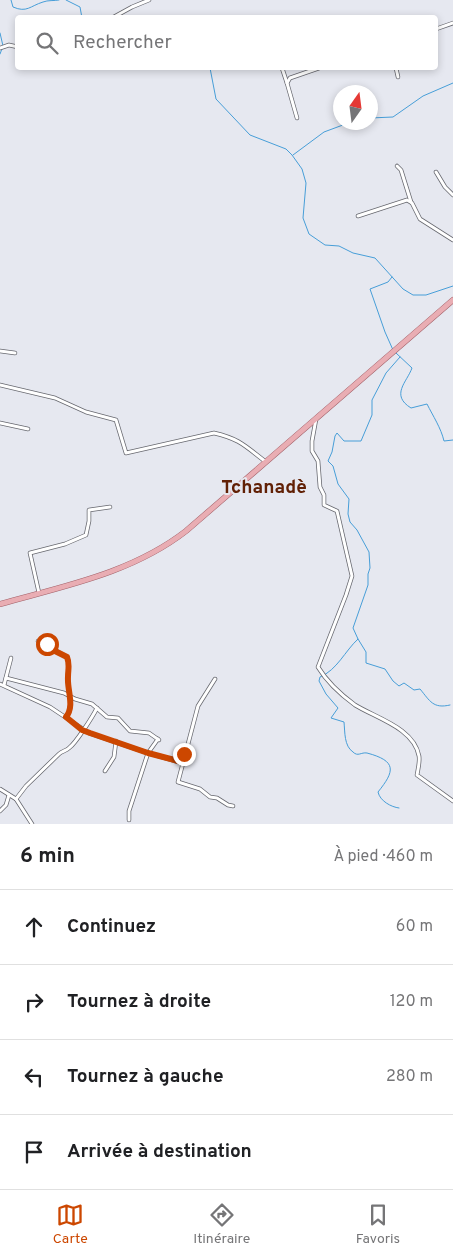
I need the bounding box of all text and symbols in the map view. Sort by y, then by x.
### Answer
search box [15,15,438,70]
icon: search [33,29,61,57]
text: Rechercher [73,31,172,55]
north arrow [333,85,378,130]
district label: Tchanadè [221,476,307,500]
route start [36,633,59,656]
route end [173,743,196,766]
text: 6 min [20,843,75,870]
text: À pied · 460 m [333,847,433,867]
icon: ahead [20,913,48,941]
text: Continuez [67,915,156,939]
text: 60 m [396,917,433,937]
icon: right [20,988,48,1016]
text: Tournez à droite [67,990,211,1014]
text: 120 m [390,992,433,1012]
icon: left [20,1063,48,1091]
text: Tournez à gauche [67,1065,224,1089]
text: 280 m [386,1067,433,1087]
icon: arrive [20,1138,48,1166]
text: Arrivée à destination [67,1140,252,1164]
tab: Carte [53,1201,88,1248]
tab: Itinéraire [193,1201,250,1248]
tab: Favoris [356,1201,400,1248]

